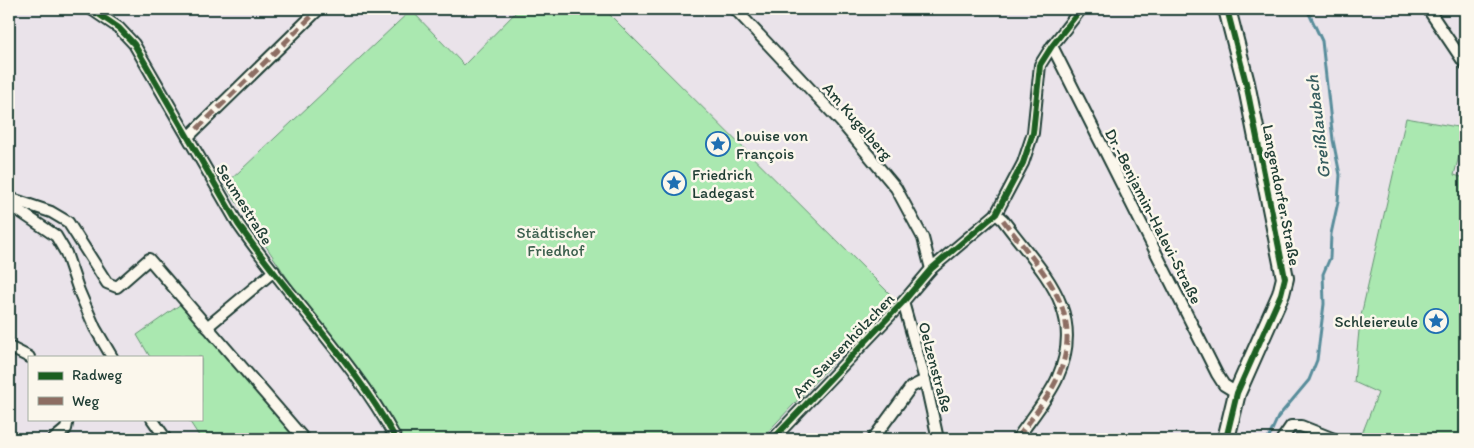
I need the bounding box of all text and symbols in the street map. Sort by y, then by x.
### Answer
water label: Greißlaubach [1301,73,1335,180]
street label: Am Kugelberg [819,79,897,165]
street label: Langendorfer Straße [1258,123,1305,268]
street label: Dr.-Benjamin-Halevi-Straße [1101,125,1206,307]
place label: Louise von François [736,126,808,163]
place icon: Louise von François [705,131,731,157]
street label: Seumestraße [212,160,277,248]
place label: Friedrich Ladegast [692,165,755,202]
place icon: Friedrich Ladegast [661,170,687,196]
park label: Städtischer Friedhof [517,223,596,260]
street label: Am Sausenhölzchen [788,289,898,402]
place icon: Schleiereule [1423,308,1449,334]
place label: Schleiereule [1334,312,1418,331]
street label: Oelzenstraße [914,320,957,414]
legend [28,356,202,420]
text: Radweg [72,366,122,384]
text: Weg [72,392,99,410]

